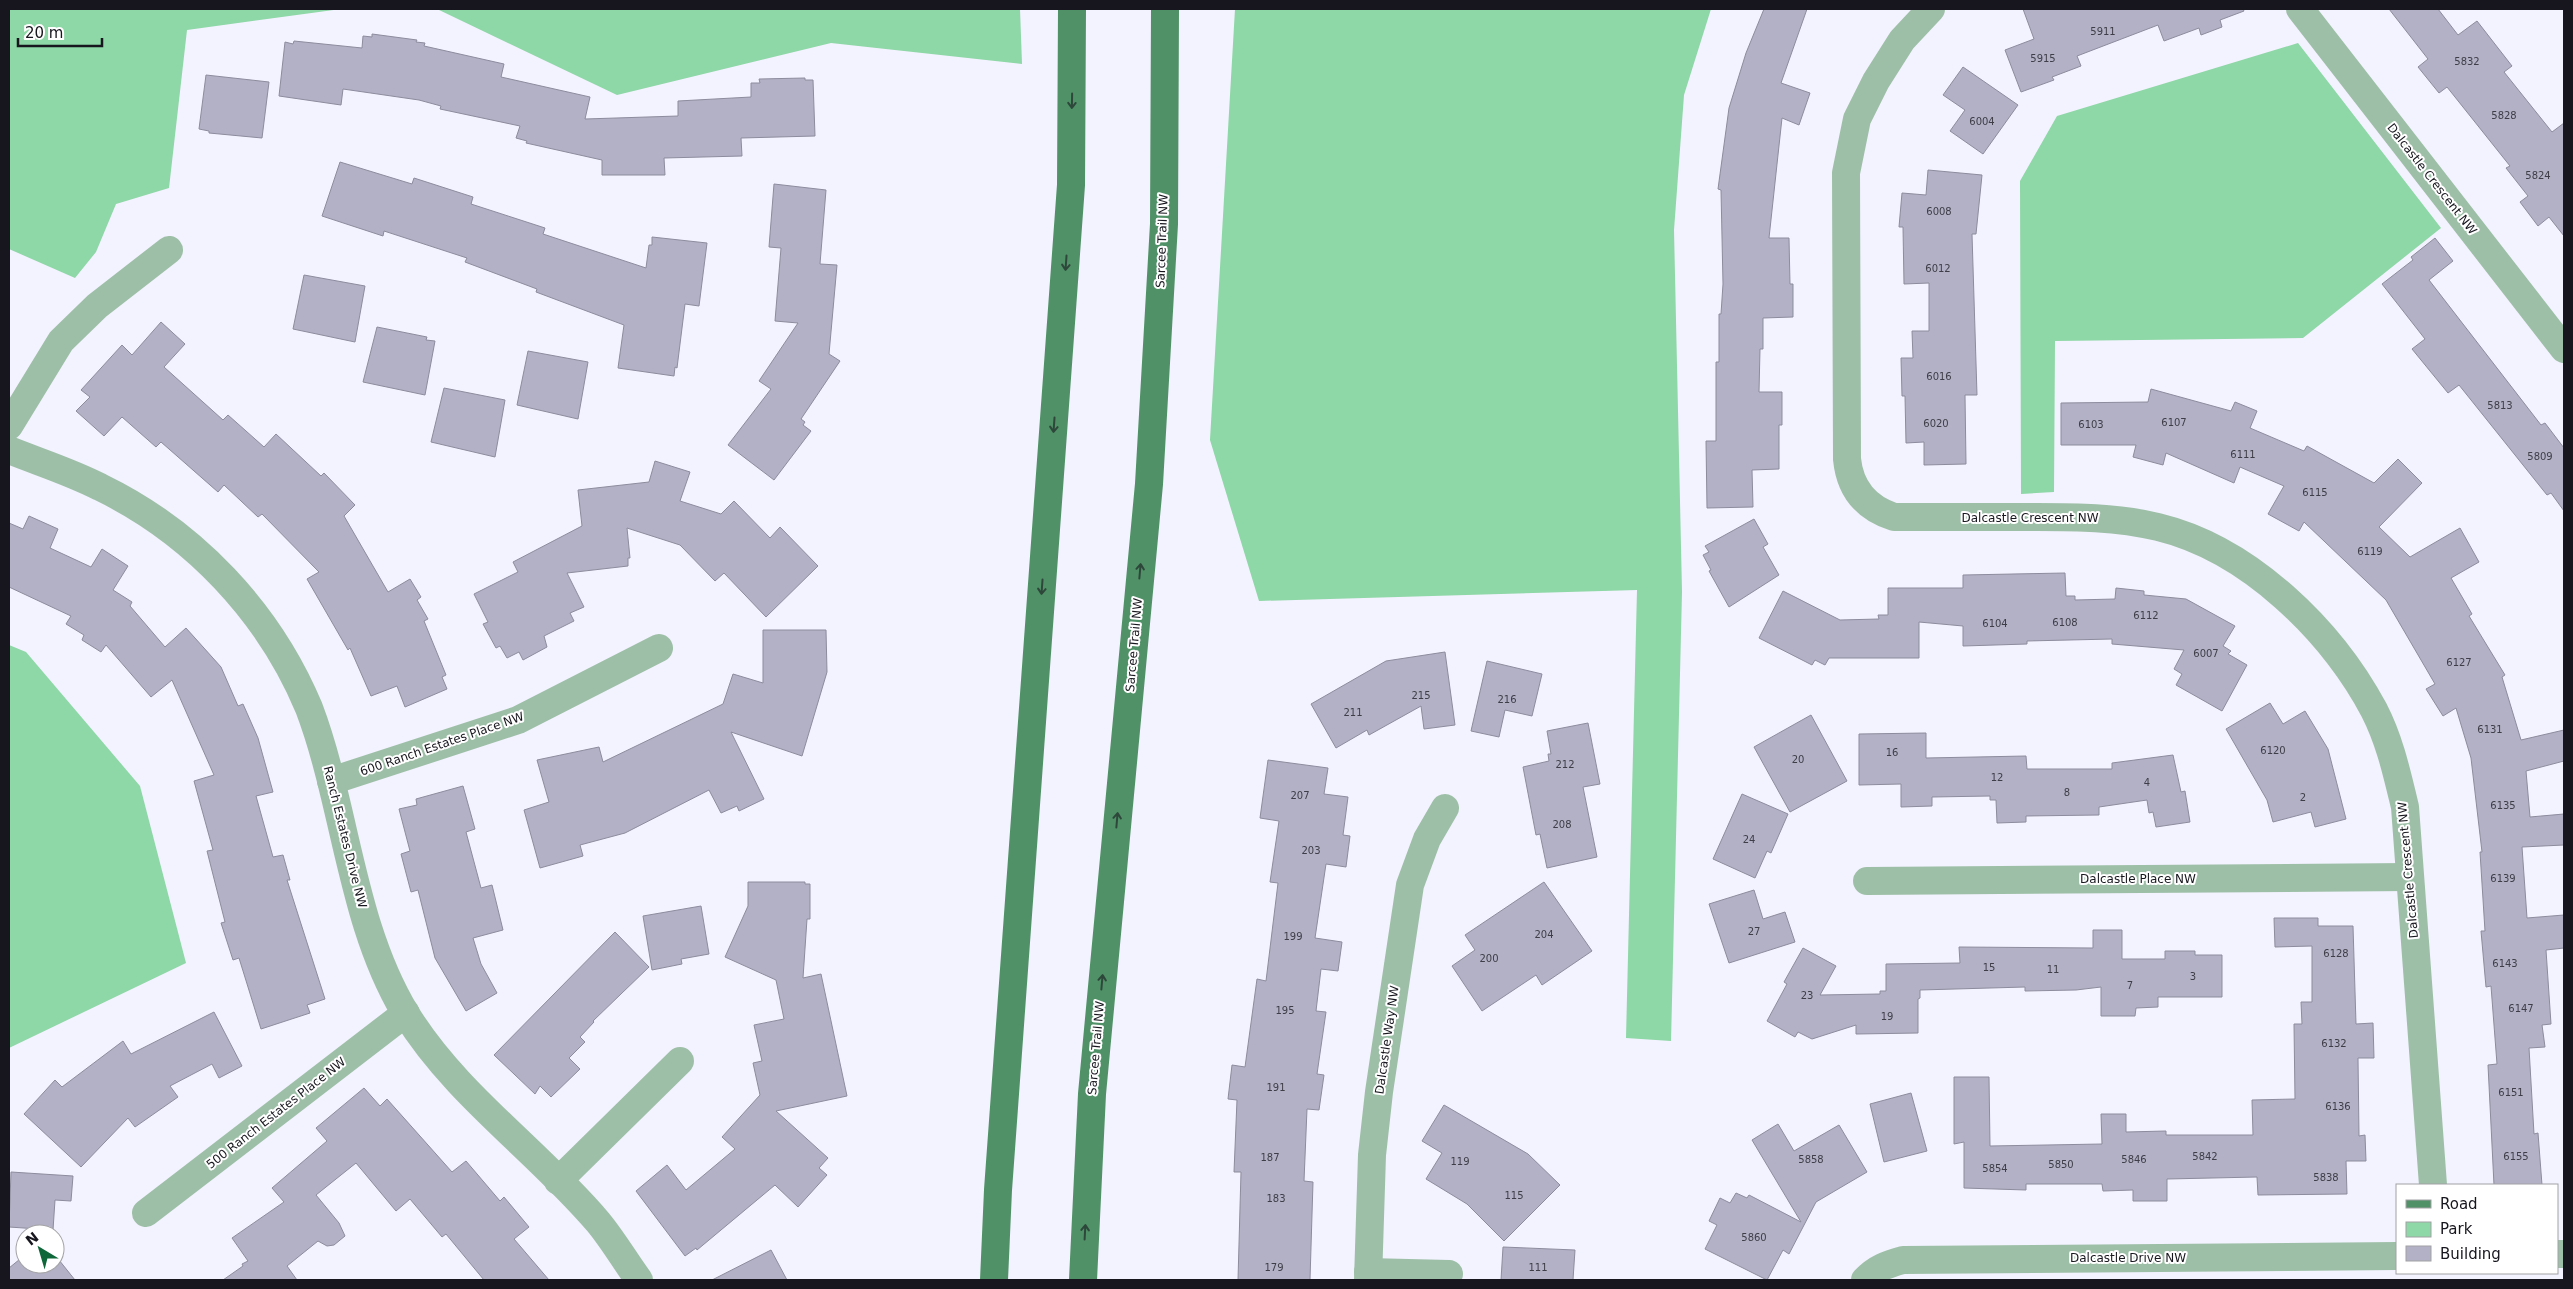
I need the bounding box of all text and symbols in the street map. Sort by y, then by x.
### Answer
scale bar [18,15,101,47]
text: 20 m [25,24,63,42]
house number: 5911 [2090,26,2116,37]
house number: 5915 [2030,53,2056,64]
house number: 5832 [2454,56,2480,67]
one-way arrow [1068,93,1077,109]
house number: 5828 [2491,110,2517,121]
house number: 6004 [1969,116,1995,127]
street label: Dalcastle Crescent NW [2384,121,2480,237]
house number: 5824 [2525,170,2551,181]
street label: Sarcee Trail NW [1153,194,1171,288]
house number: 6008 [1926,206,1952,217]
one-way arrow [1061,255,1070,271]
house number: 6012 [1925,263,1951,274]
house number: 6016 [1926,371,1952,382]
house number: 5813 [2487,400,2513,411]
one-way arrow [1049,417,1058,433]
house number: 6107 [2161,417,2187,428]
house number: 6020 [1923,418,1949,429]
house number: 6103 [2078,419,2104,430]
house number: 6111 [2230,449,2256,460]
house number: 5809 [2527,451,2553,462]
house number: 6115 [2302,487,2328,498]
street label: Dalcastle Crescent NW [1962,511,2099,525]
house number: 6119 [2357,546,2383,557]
one-way arrow [1136,564,1145,580]
one-way arrow [1037,579,1047,595]
street label: Sarcee Trail NW [1123,597,1145,692]
house number: 6112 [2133,610,2159,621]
house number: 6108 [2052,617,2078,628]
house number: 6104 [1982,618,2008,629]
house number: 6007 [2193,648,2219,659]
house number: 6127 [2446,657,2472,668]
house number: 215 [1411,690,1431,701]
house number: 216 [1497,694,1517,705]
house number: 211 [1343,707,1363,718]
street label: 600 Ranch Estates Place NW [358,709,526,779]
house number: 6131 [2477,724,2503,735]
house number: 6120 [2260,745,2286,756]
house number: 16 [1886,747,1898,758]
house number: 20 [1792,754,1804,765]
house number: 212 [1555,759,1575,770]
street label: Ranch Estates Drive NW [321,765,369,910]
house number: 12 [1991,772,2003,783]
house number: 4 [2144,777,2150,788]
house number: 8 [2064,787,2070,798]
house number: 207 [1290,790,1310,801]
house number: 2 [2300,792,2306,803]
house number: 6135 [2490,800,2516,811]
street label: Dalcastle Crescent NW [2395,801,2421,939]
one-way arrow [1112,813,1122,829]
house number: 208 [1552,819,1572,830]
house number: 24 [1743,834,1755,845]
house number: 203 [1301,845,1321,856]
street label: Dalcastle Place NW [2080,872,2196,886]
house number: 6139 [2490,873,2516,884]
house number: 27 [1748,926,1760,937]
house number: 204 [1534,929,1554,940]
house number: 199 [1283,931,1303,942]
house number: 6128 [2323,948,2349,959]
house number: 200 [1479,953,1499,964]
house number: 6143 [2492,958,2518,969]
house number: 15 [1983,962,1995,973]
house number: 11 [2047,964,2059,975]
house number: 3 [2190,971,2196,982]
one-way arrow [1097,974,1107,990]
house number: 7 [2127,980,2133,991]
street label: Dalcastle Way NW [1372,985,1402,1095]
house number: 23 [1801,990,1813,1001]
street label: Sarcee Trail NW [1085,1000,1107,1095]
house number: 6147 [2508,1003,2534,1014]
house number: 195 [1275,1005,1295,1016]
house number: 19 [1881,1011,1893,1022]
house number: 6132 [2321,1038,2347,1049]
street label: 500 Ranch Estates Place NW [204,1054,348,1172]
house number: 191 [1266,1082,1286,1093]
house number: 6151 [2498,1087,2524,1098]
house number: 6136 [2325,1101,2351,1112]
house number: 5842 [2192,1151,2218,1162]
house number: 6155 [2503,1151,2529,1162]
house number: 187 [1260,1152,1280,1163]
house number: 5858 [1798,1154,1824,1165]
house number: 5846 [2121,1154,2147,1165]
house number: 119 [1450,1156,1470,1167]
house number: 5850 [2048,1159,2074,1170]
house number: 5854 [1982,1163,2008,1174]
house number: 5838 [2313,1172,2339,1183]
legend [2396,1184,2558,1274]
house number: 115 [1504,1190,1524,1201]
house number: 183 [1266,1193,1286,1204]
text: Road [2440,1195,2478,1213]
text: Park [2440,1220,2473,1238]
north arrow [15,1224,65,1274]
one-way arrow [1081,1224,1090,1240]
text: N [22,1229,42,1249]
house number: 5860 [1741,1232,1767,1243]
text: Building [2440,1245,2501,1263]
street label: Dalcastle Drive NW [2070,1251,2186,1265]
house number: 179 [1264,1262,1284,1273]
house number: 111 [1528,1262,1548,1273]

